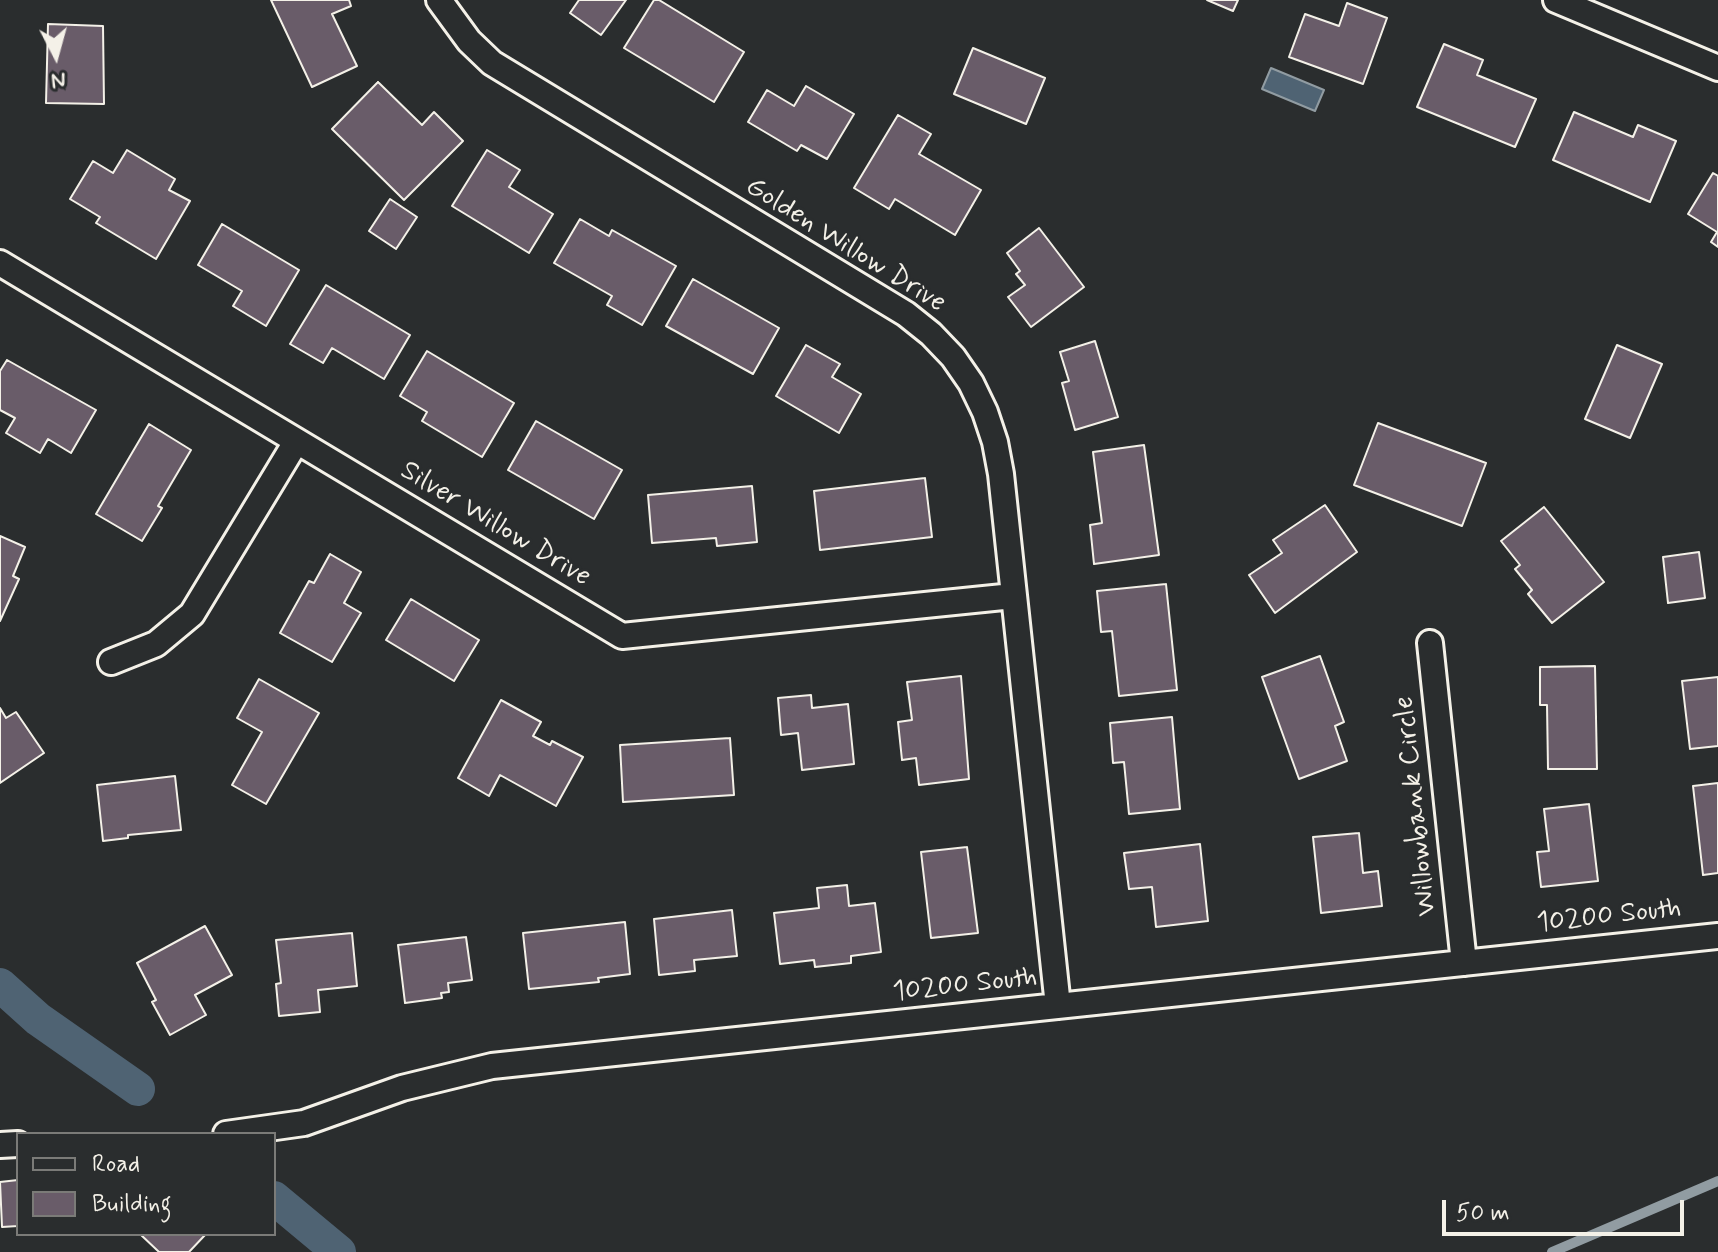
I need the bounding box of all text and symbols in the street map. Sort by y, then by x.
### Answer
north arrow [16,16,96,96]
text: N [50,65,67,95]
street label: Golden Willow Drive [738,171,952,321]
street label: Silver Willow Drive [394,455,596,595]
street label: Willowbank Circle [1389,694,1445,918]
street label: 10200 South [1535,893,1683,941]
street label: 10200 South [891,962,1039,1010]
legend [16,1132,276,1236]
text: Road [92,1149,140,1180]
scale bar [1446,1184,1688,1234]
text: Building [92,1189,172,1220]
text: 50 m [1456,1198,1510,1229]

